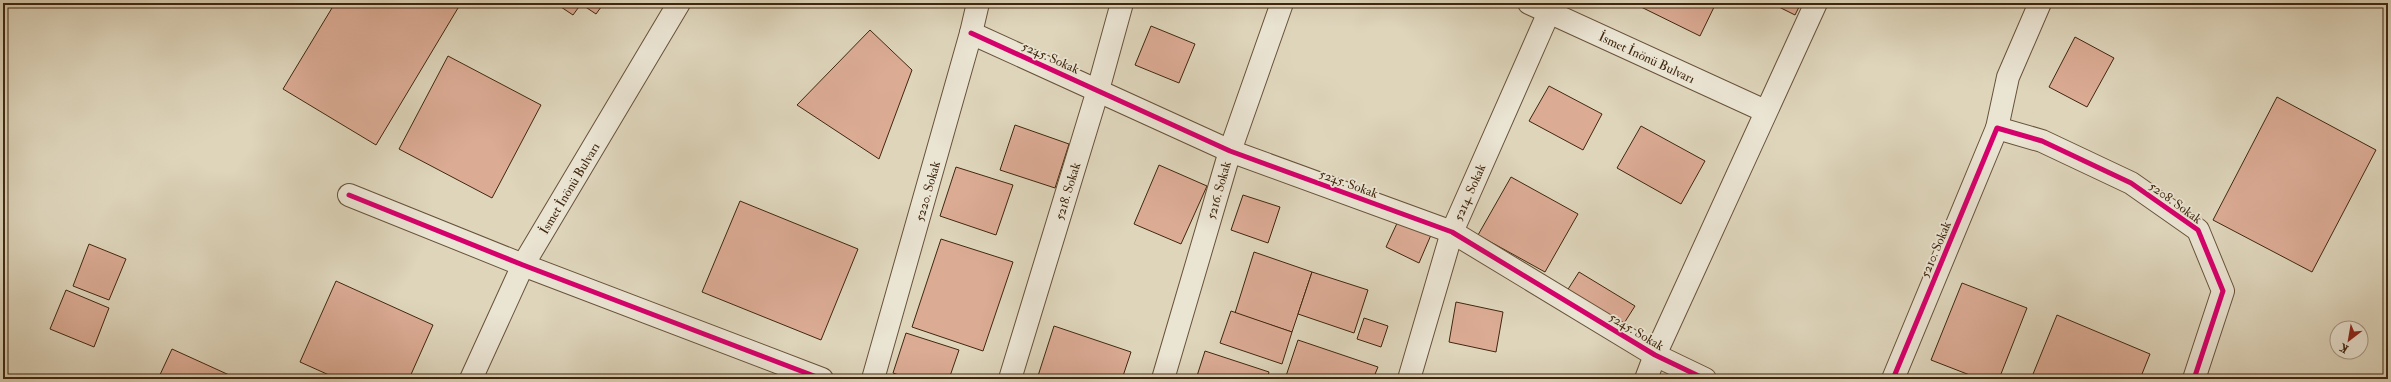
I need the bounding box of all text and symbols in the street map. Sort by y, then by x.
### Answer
street label: İsmet İnönü Bulvarı [1596,28,1698,87]
street label: 5245. Sokak [1019,38,1082,78]
street label: İsmet İnönü Bulvarı [535,139,604,237]
street label: 5220. Sokak [912,159,944,223]
street label: 5216. Sokak [1203,159,1235,221]
street label: 5218. Sokak [1052,160,1085,222]
street label: 5214. Sokak [1450,161,1490,223]
street label: 5245. Sokak [1317,166,1381,202]
street label: 5208. Sokak [2146,178,2206,228]
street label: 5210. Sokak [1917,218,1955,280]
street label: 5245. Sokak [1606,309,1667,355]
north arrow [2329,320,2369,360]
text: K [2336,340,2351,356]

